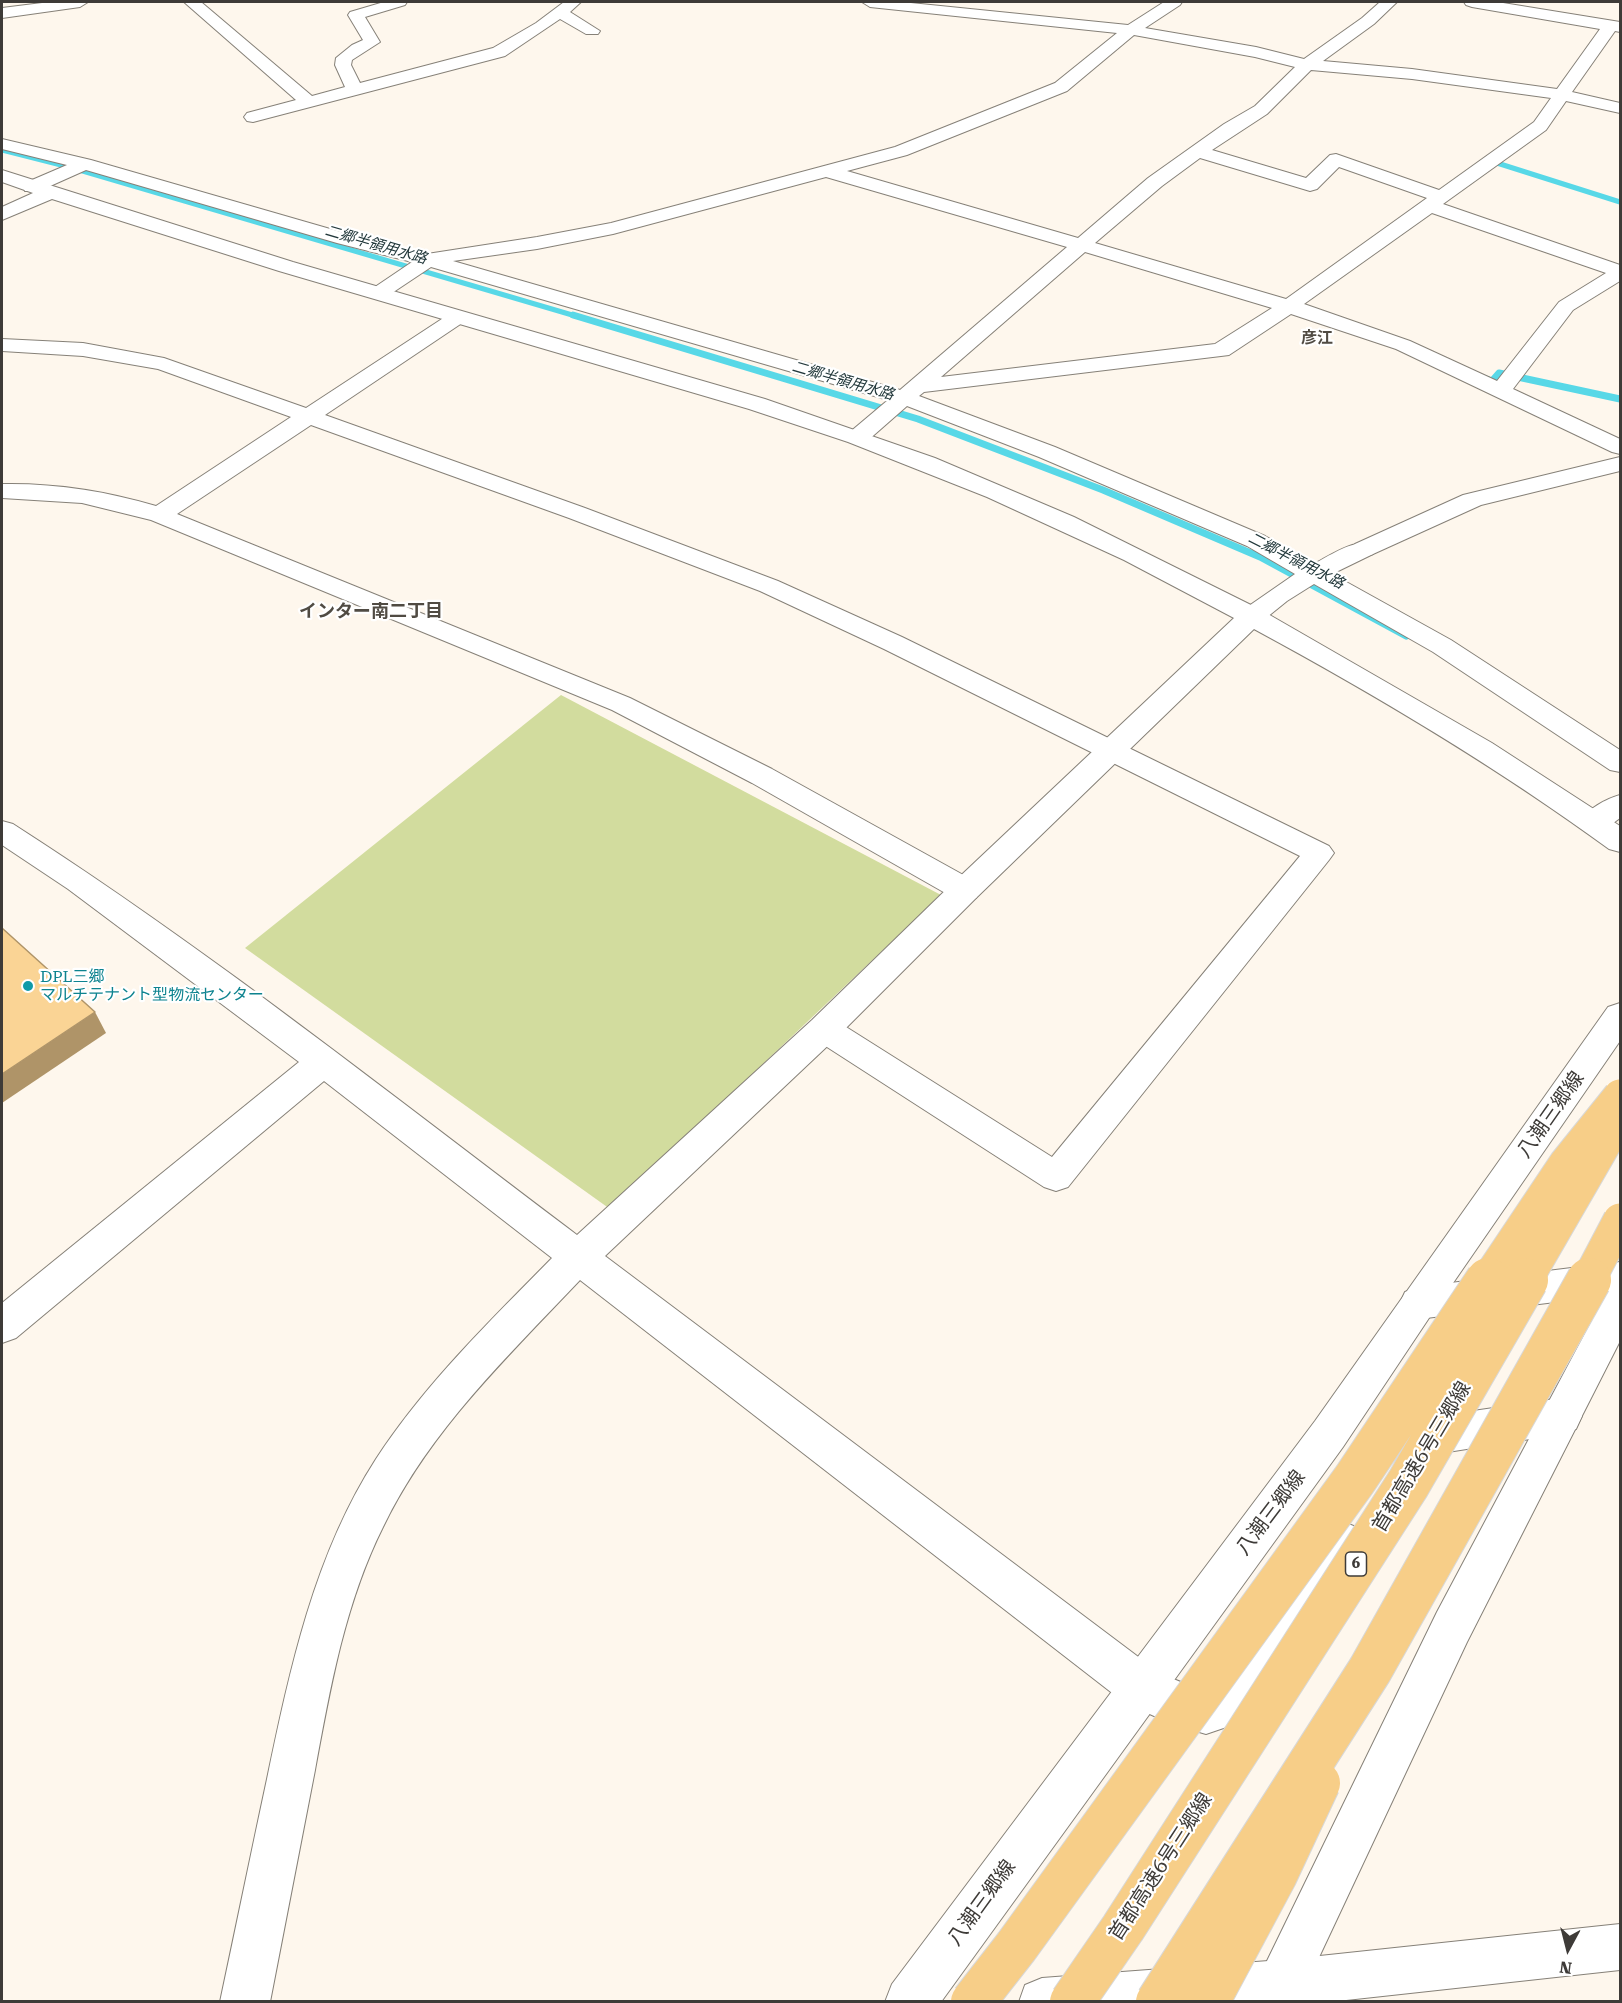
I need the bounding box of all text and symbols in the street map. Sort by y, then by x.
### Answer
water label: 二郷半領用水路 [323,222,429,268]
district label: 彦江 [1301,328,1333,348]
water label: 二郷半領用水路 [790,358,896,404]
water label: 二郷半領用水路 [1245,529,1347,593]
district label: インター南二丁目 [299,601,443,623]
place label: DPL三郷 マルチテナント型物流センター [40,967,264,1005]
marker: DPL三郷 マルチテナント型物流センター [21,979,35,993]
street label: 八潮三郷線 [1512,1067,1590,1163]
street label: 首都高速6号三郷線 [1368,1377,1476,1537]
street label: 八潮三郷線 [1231,1466,1311,1560]
road number: 6 [1346,1552,1366,1576]
street label: 首都高速6号三郷線 [1104,1789,1218,1945]
street label: 八潮三郷線 [943,1855,1021,1951]
north arrow [1538,1919,1598,1979]
text: N [1558,1957,1573,1978]

